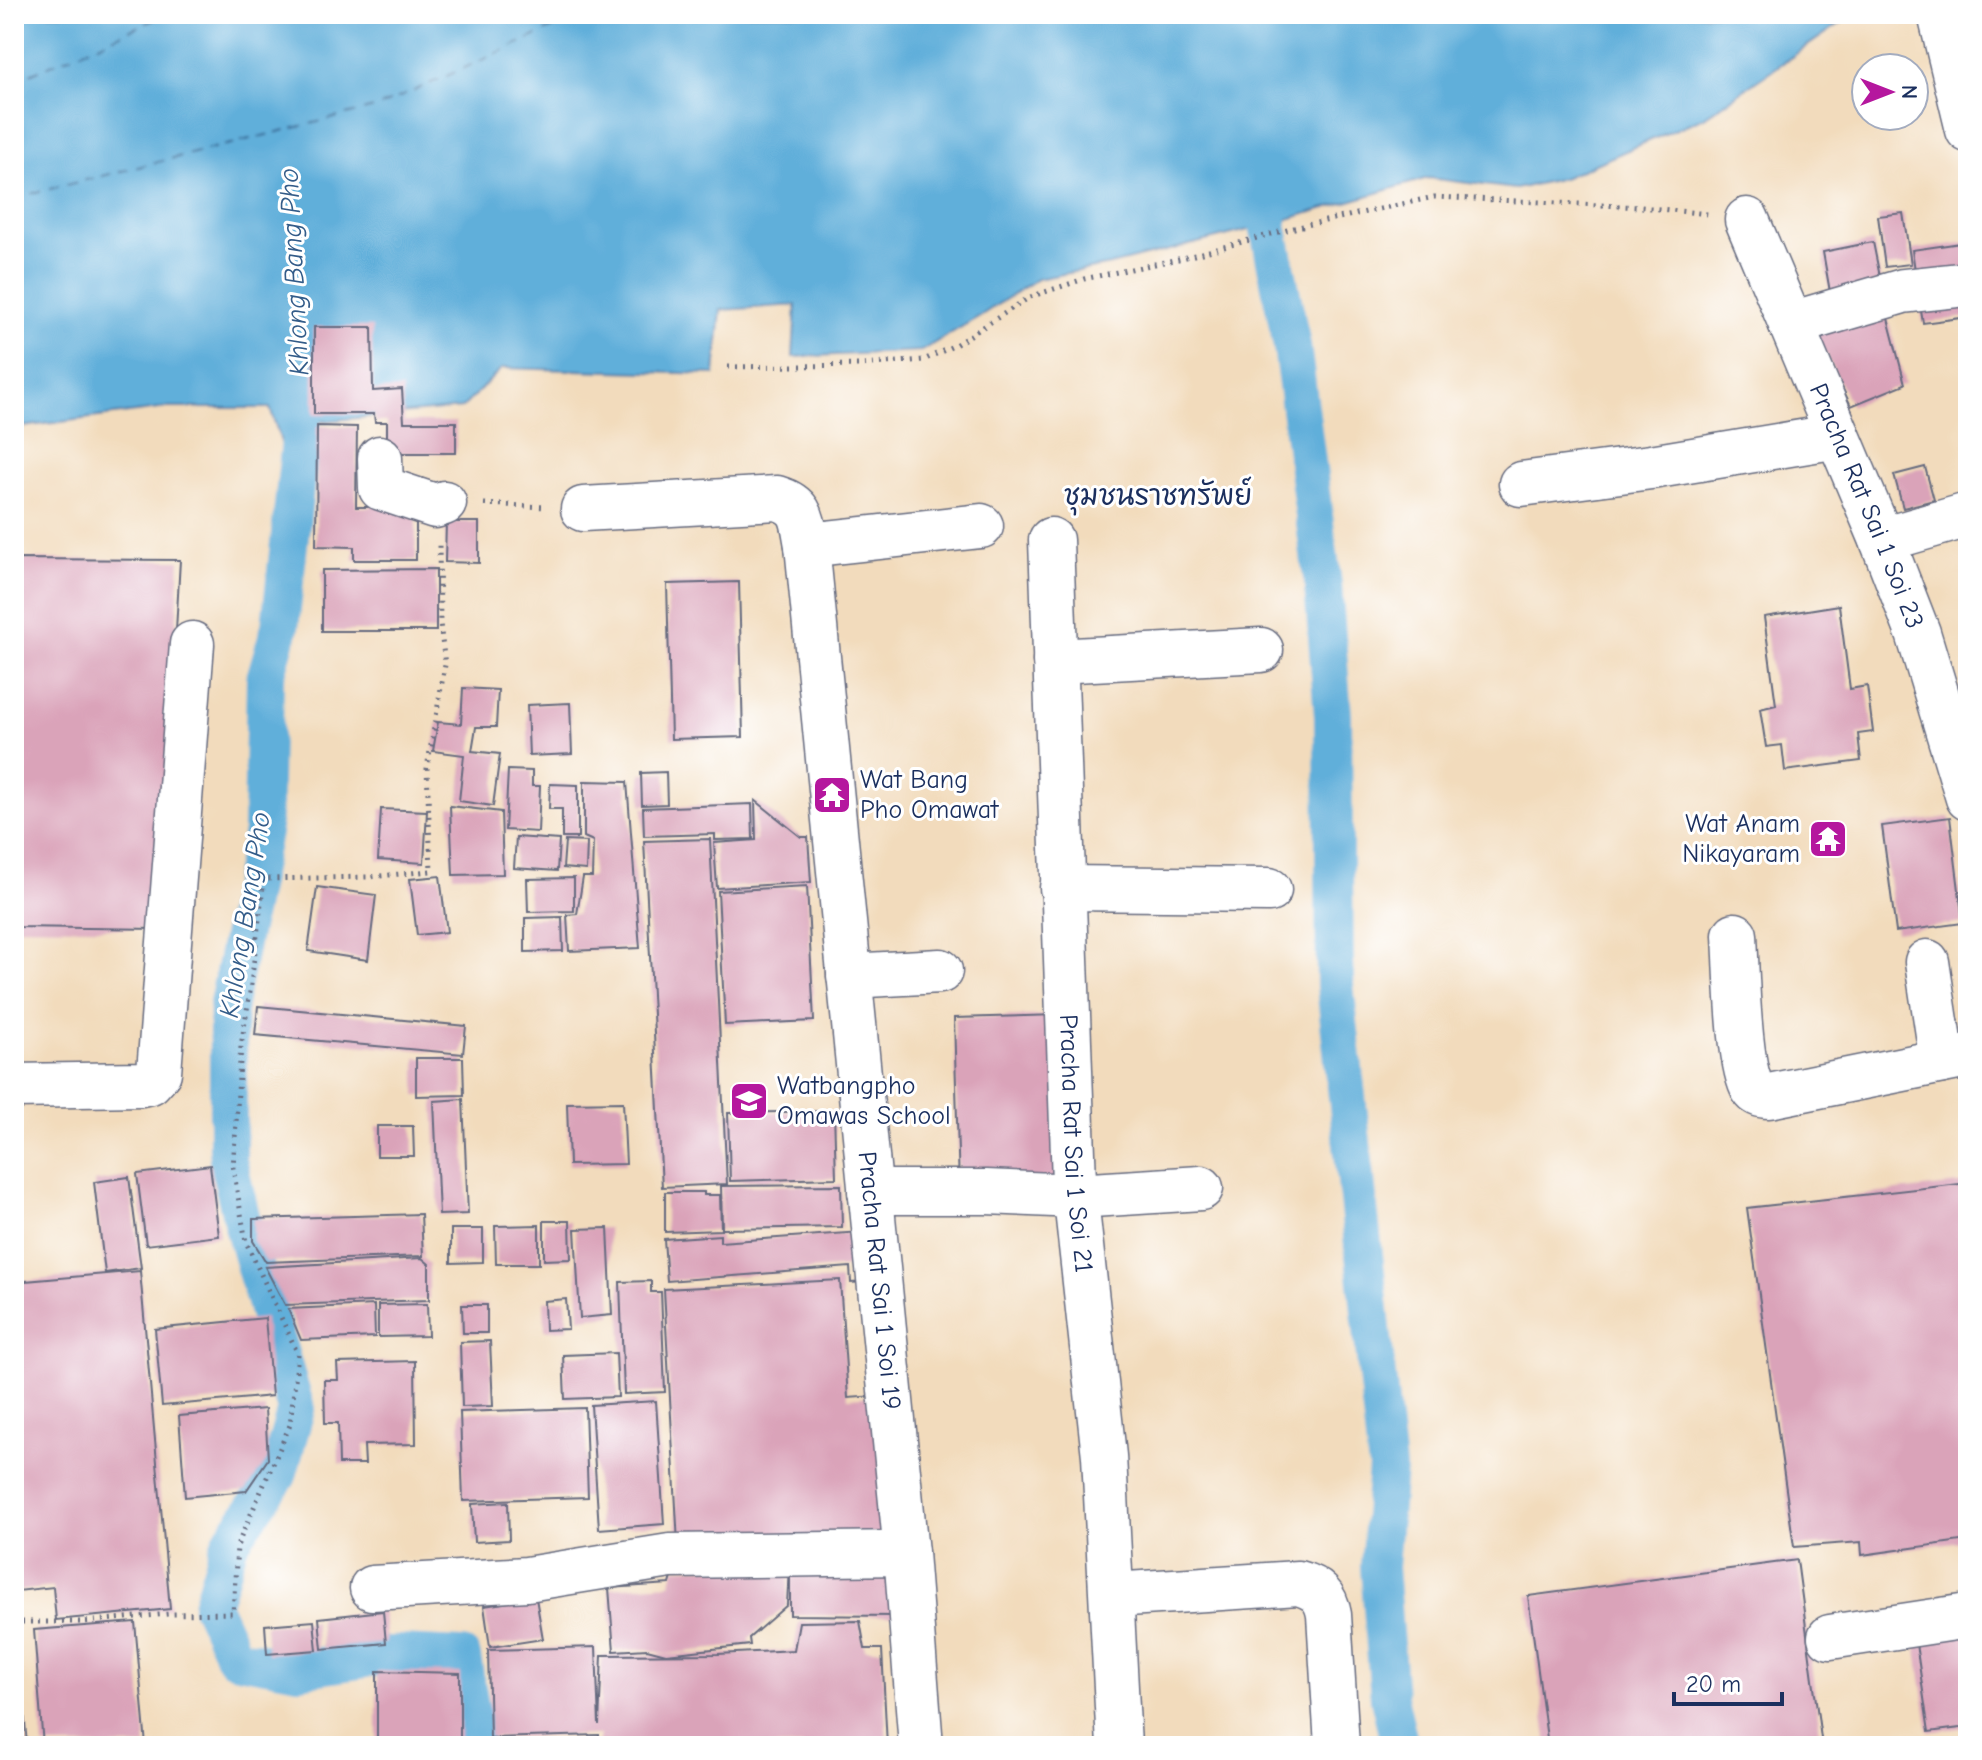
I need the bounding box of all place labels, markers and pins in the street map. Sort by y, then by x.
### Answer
place label: Wat Bang Pho Omawat [860,765,1000,825]
temple icon: Wat Bang Pho Omawat [811,774,853,816]
place label: Wat Anam Nikayaram [1682,809,1800,869]
temple icon: Wat Anam Nikayaram [1807,818,1849,860]
place label: Watbangpho Omawas School [777,1071,951,1131]
school or university icon: Watbangpho Omawas School [728,1080,770,1122]

